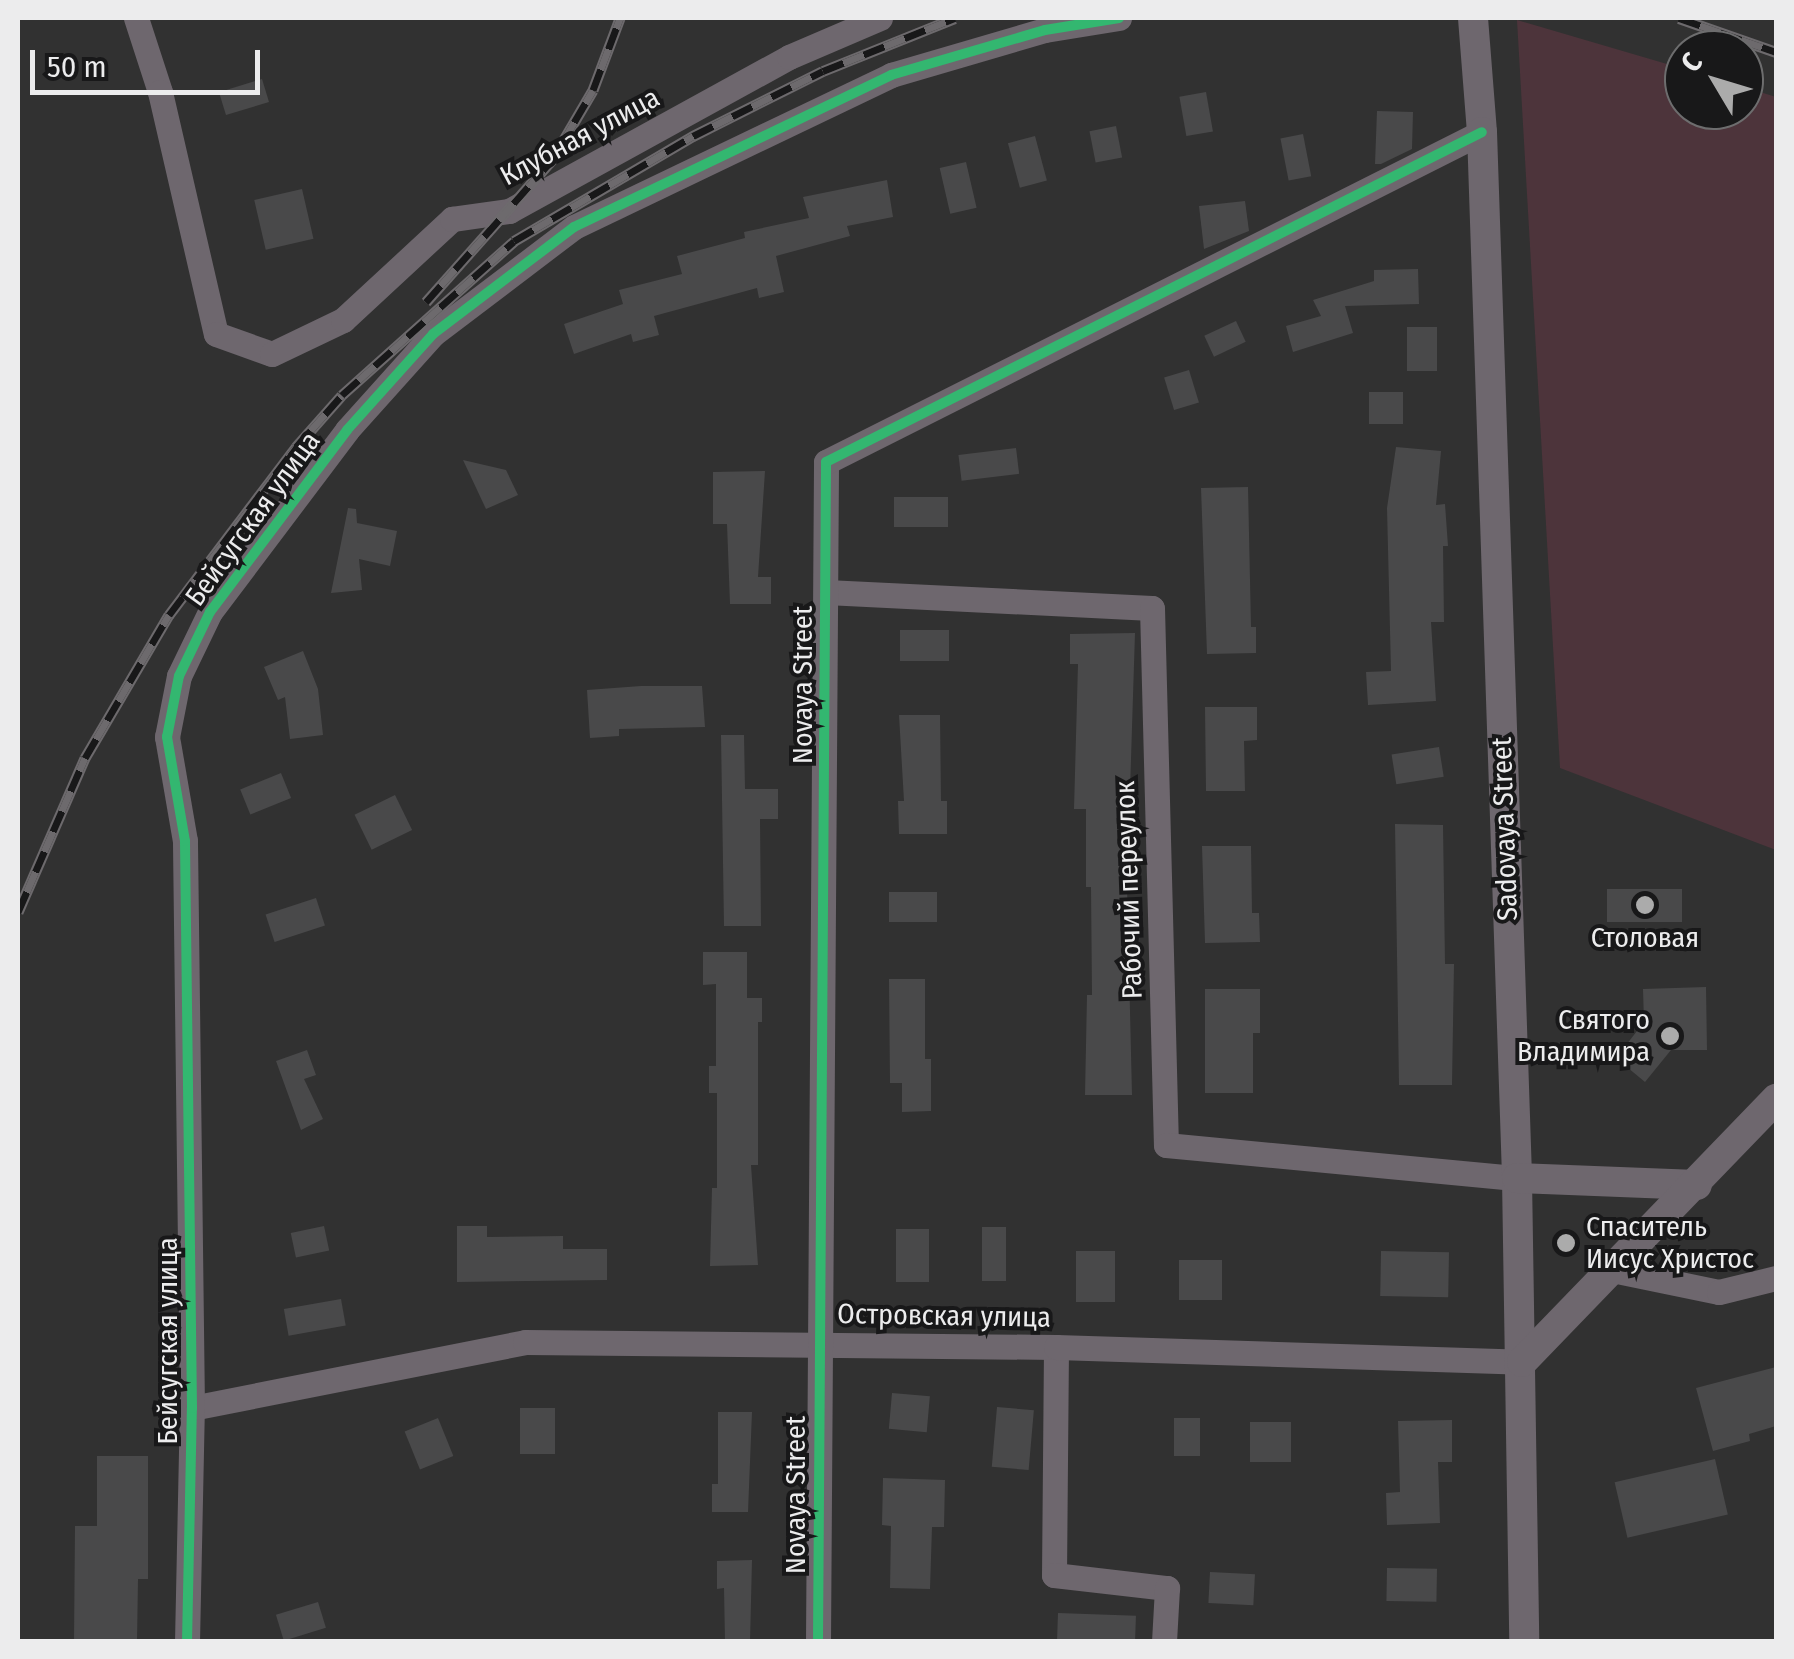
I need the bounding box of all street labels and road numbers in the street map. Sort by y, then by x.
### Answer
street label: Клубная улица [495,81,665,193]
street label: Бейсугская улица [179,425,327,613]
street label: Novaya Street [786,606,820,764]
street label: Sadovaya Street [1485,737,1525,921]
street label: Рабочий переулок [1108,780,1150,1000]
street label: Бейсугская улица [151,1237,185,1445]
street label: Островская улица [837,1297,1051,1335]
street label: Novaya Street [779,1416,813,1574]

